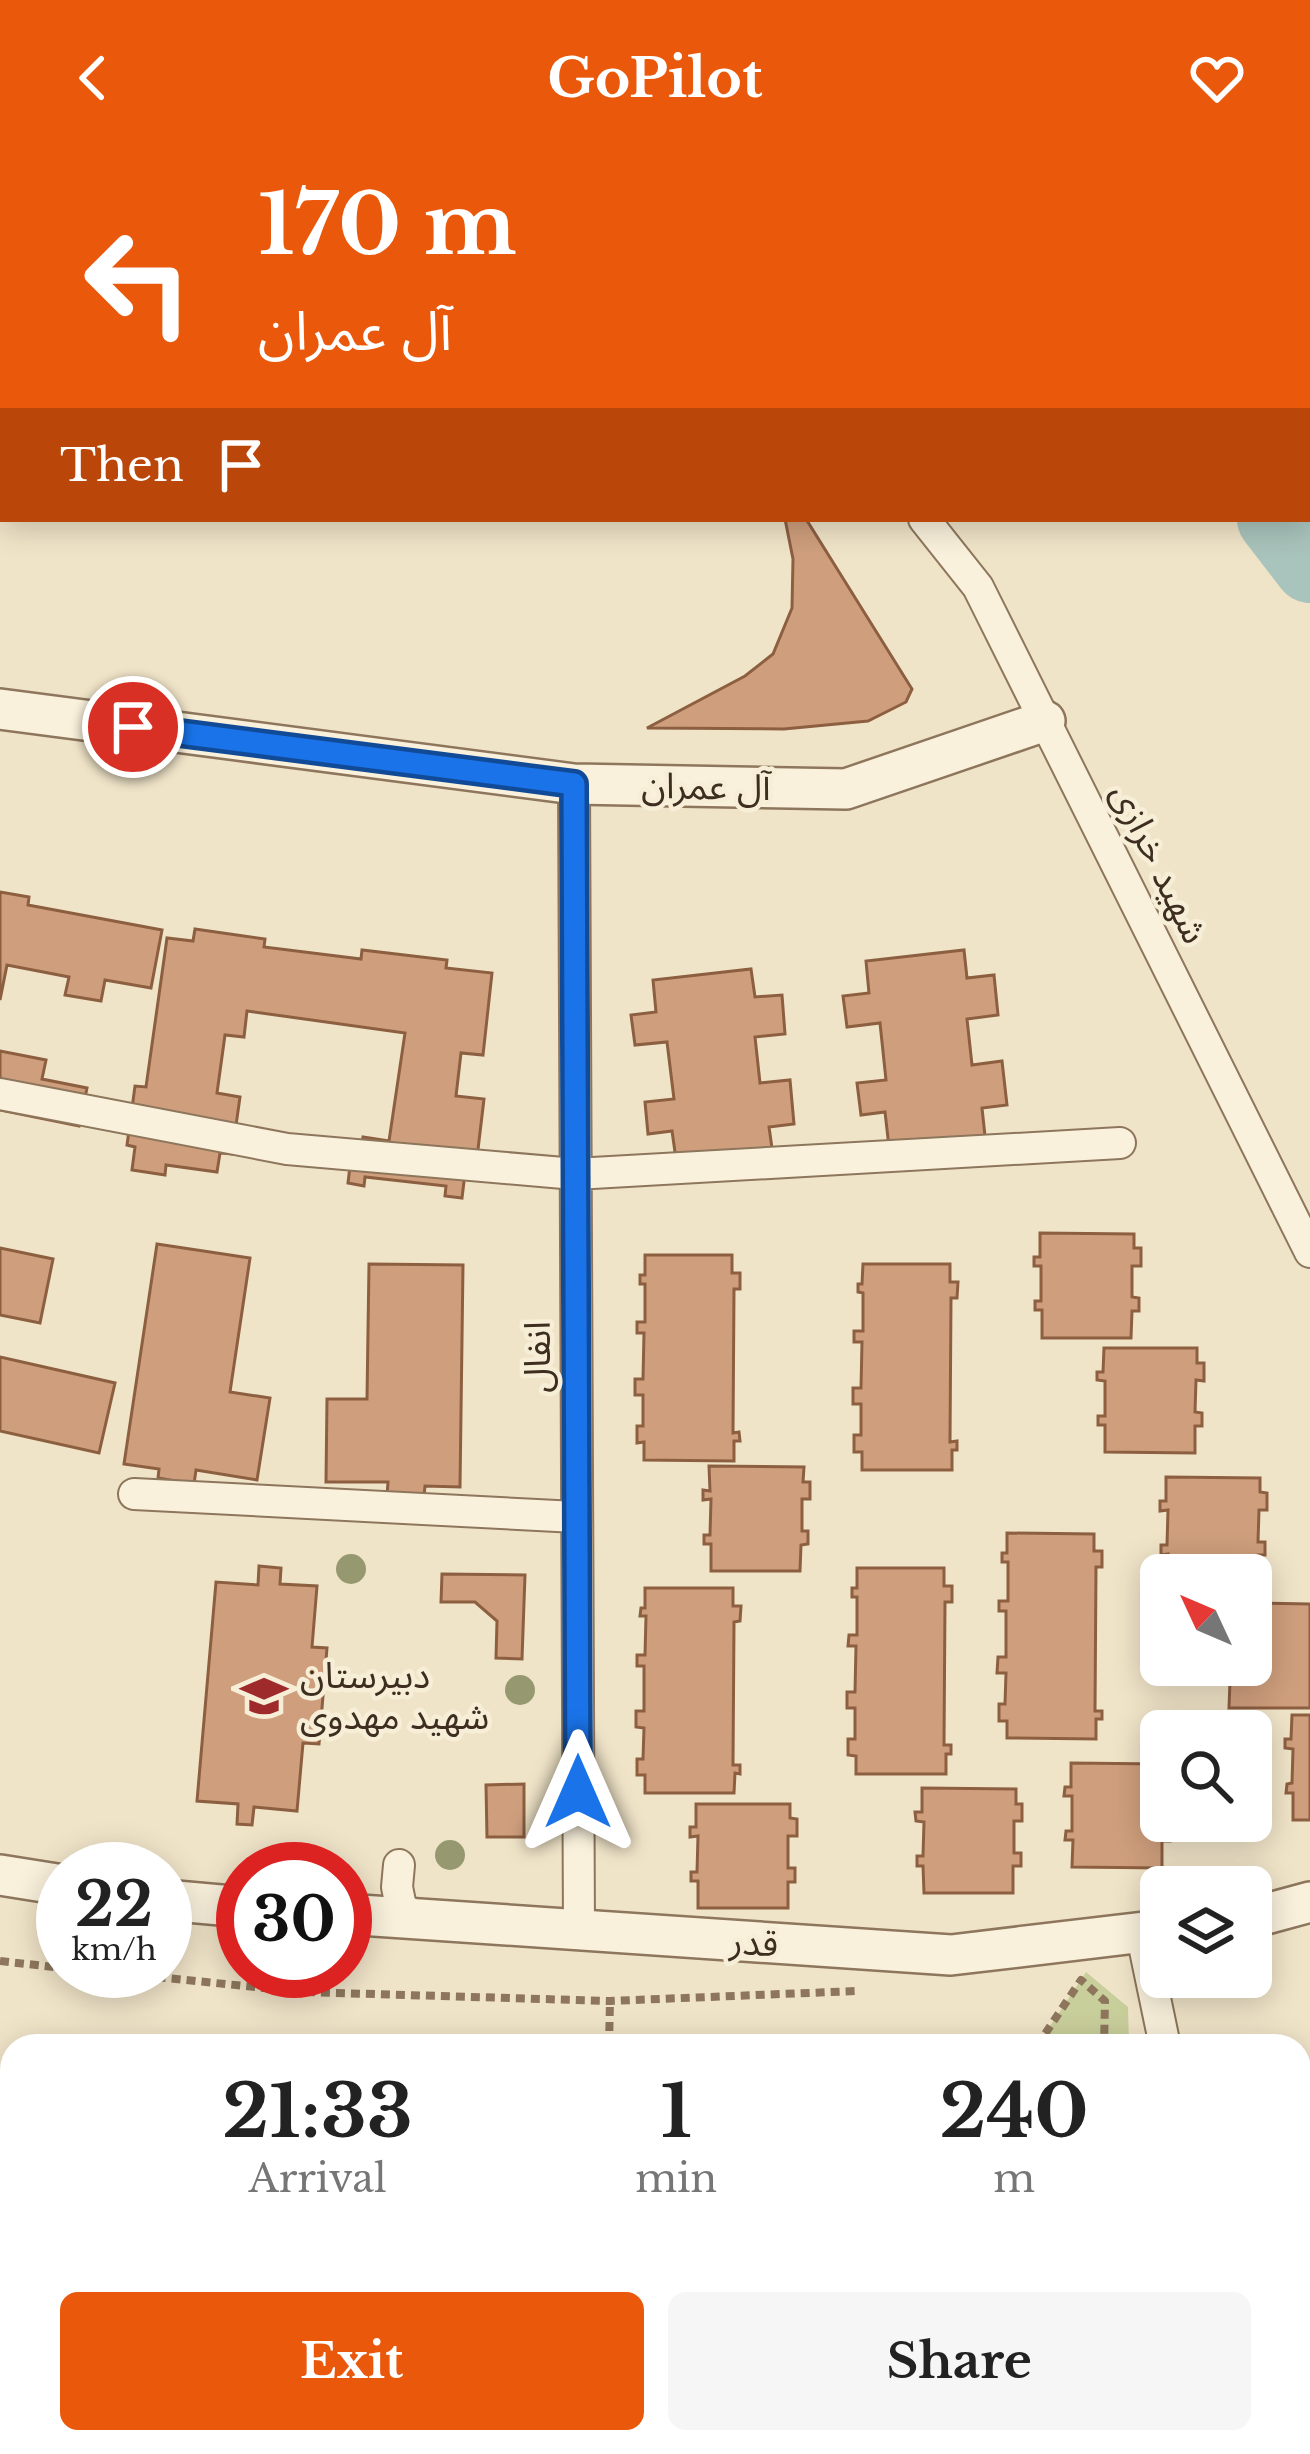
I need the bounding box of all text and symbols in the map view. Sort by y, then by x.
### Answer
icon: back [60,45,126,111]
text: GoPilot [547,45,763,112]
icon: heart [1184,45,1250,111]
text: 170 m [258,173,517,277]
icon: left [60,204,216,360]
text: آل عمران [258,298,452,365]
icon: arrive [208,432,274,498]
text: Then [60,437,184,493]
pin [82,676,184,778]
icon: arrive [100,694,166,760]
street label: آل عمران [641,763,773,810]
street label: شهید خرازی [1101,776,1218,951]
street label: انفال [515,1321,560,1393]
north arrow [1140,1554,1272,1686]
map controls [1140,1554,1272,1998]
place label: دبیرستان شهید مهدوی [300,1653,489,1739]
school or university icon: دبیرستان شهید مهدوی [239,1671,289,1721]
button: search [1140,1710,1272,1842]
position arrow [515,1729,641,1855]
speed limit sign: 30 [216,1842,372,1998]
button: layers [1140,1866,1272,1998]
text: 22 [75,1868,153,1942]
street label: قدر [727,1918,780,1967]
text: km/h [71,1931,157,1968]
text: 21:33 [222,2067,413,2156]
text: 1 [660,2067,692,2156]
text: 240 [940,2067,1089,2156]
text: Arrival [249,2154,387,2203]
text: min [635,2154,717,2203]
text: m [993,2154,1035,2203]
button: Exit [60,2292,644,2430]
button: Share [668,2292,1251,2430]

